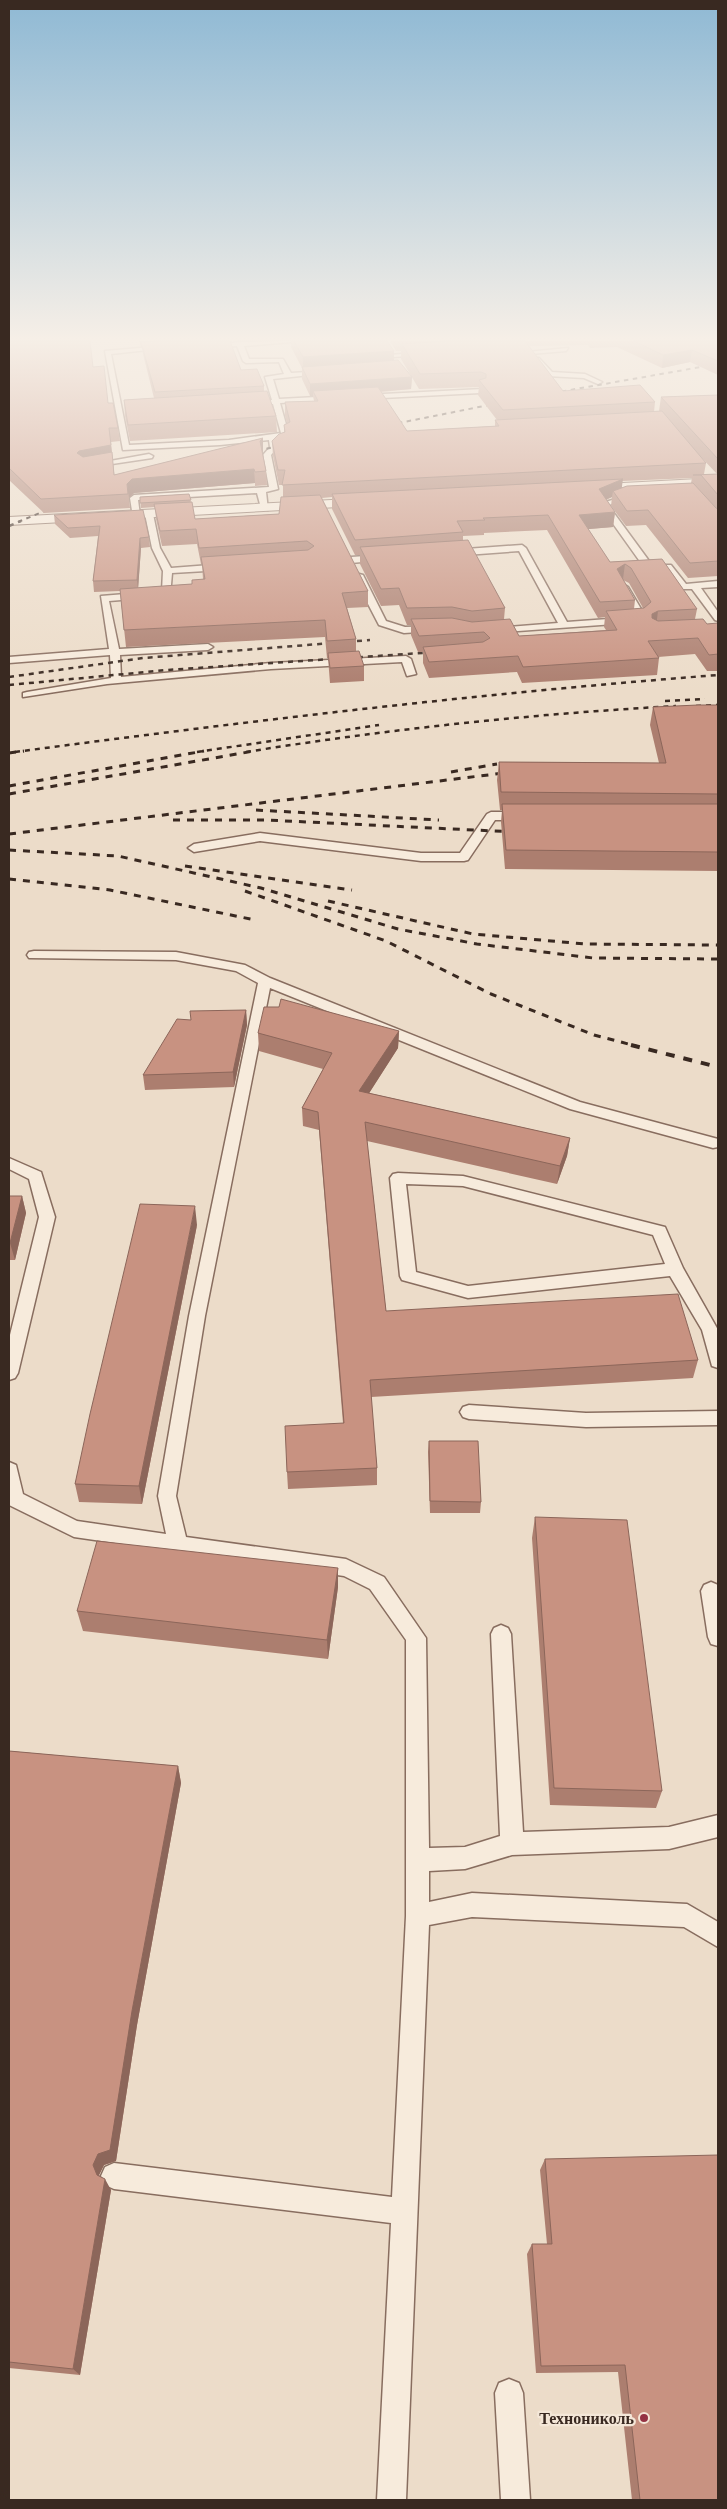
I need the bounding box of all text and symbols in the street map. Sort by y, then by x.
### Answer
place label: Технониколь [539,2408,635,2428]
marker: Технониколь [638,2412,650,2424]

